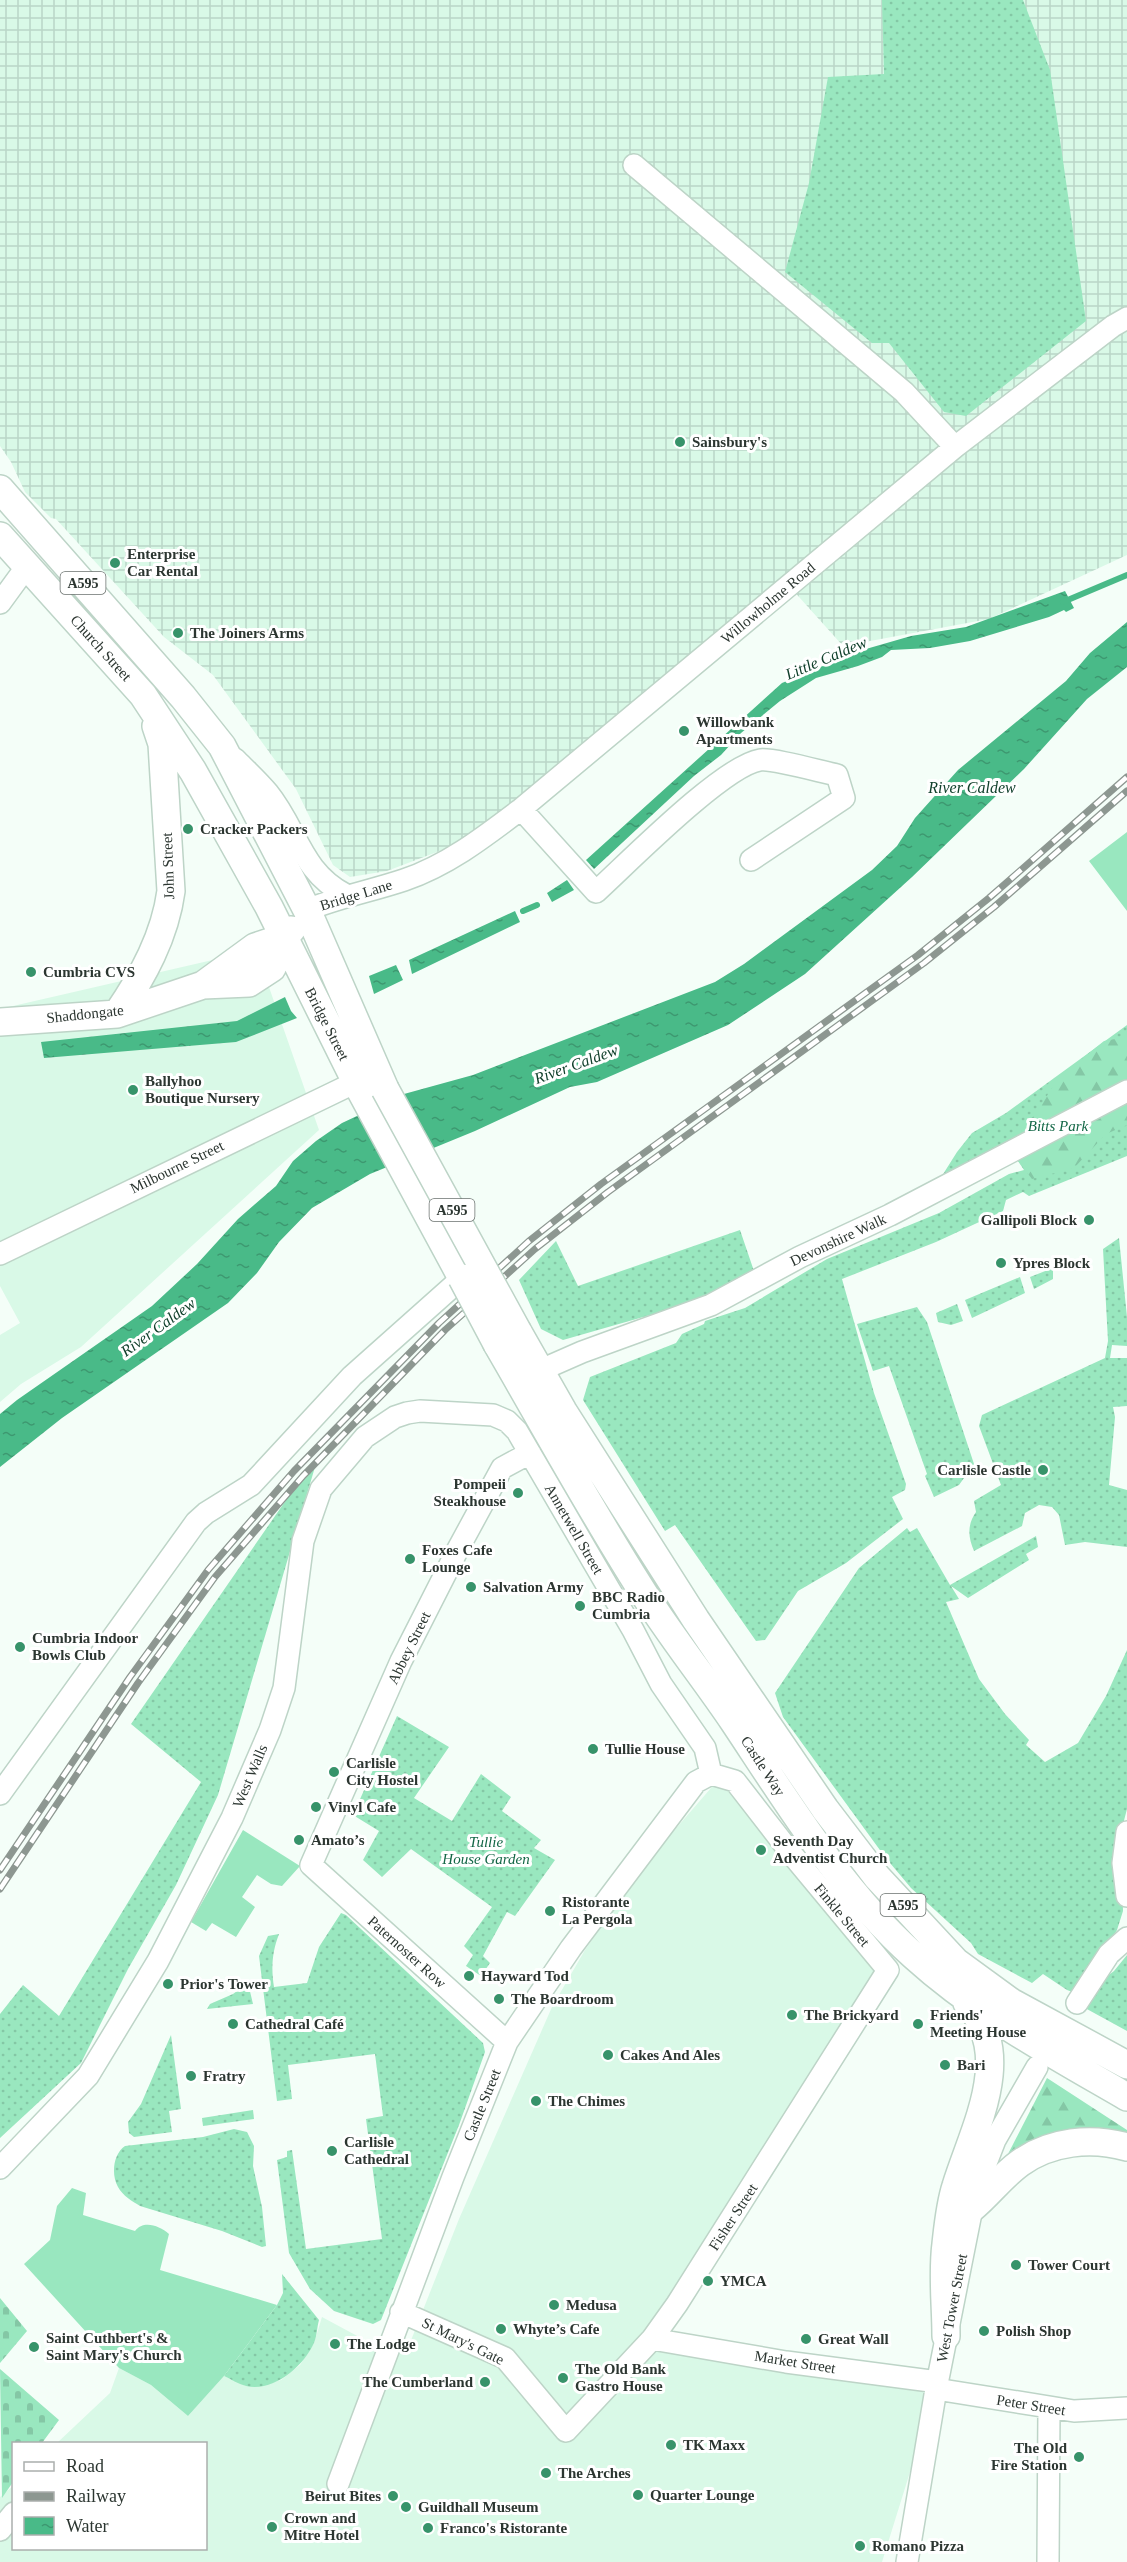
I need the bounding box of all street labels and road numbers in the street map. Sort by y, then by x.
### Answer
street label: Willowholme Road [718,559,818,647]
road number: A595 [60,572,106,594]
street label: Church Street [67,612,135,685]
street label: John Street [159,831,177,900]
street label: Bridge Lane [318,876,394,914]
street label: Bridge Street [302,985,353,1064]
street label: Shaddongate [46,1002,125,1026]
street label: Milbourne Street [128,1137,227,1197]
road number: A595 [430,1199,474,1221]
street label: Devonshire Walk [788,1211,889,1269]
street label: Annetwell Street [542,1481,607,1578]
street label: Abbey Street [385,1608,434,1687]
street label: Castle Way [738,1733,789,1799]
street label: West Walls [230,1742,270,1810]
street label: Finkle Street [811,1880,873,1950]
road number: A595 [880,1894,926,1916]
street label: Paternoster Row [365,1913,449,1991]
street label: Castle Street [460,2066,504,2143]
street label: Fisher Street [706,2180,761,2253]
street label: West Tower Street [934,2252,971,2363]
street label: St Mary's Gate [419,2314,507,2368]
street label: Market Street [753,2348,838,2376]
street label: Peter Street [995,2392,1067,2418]

